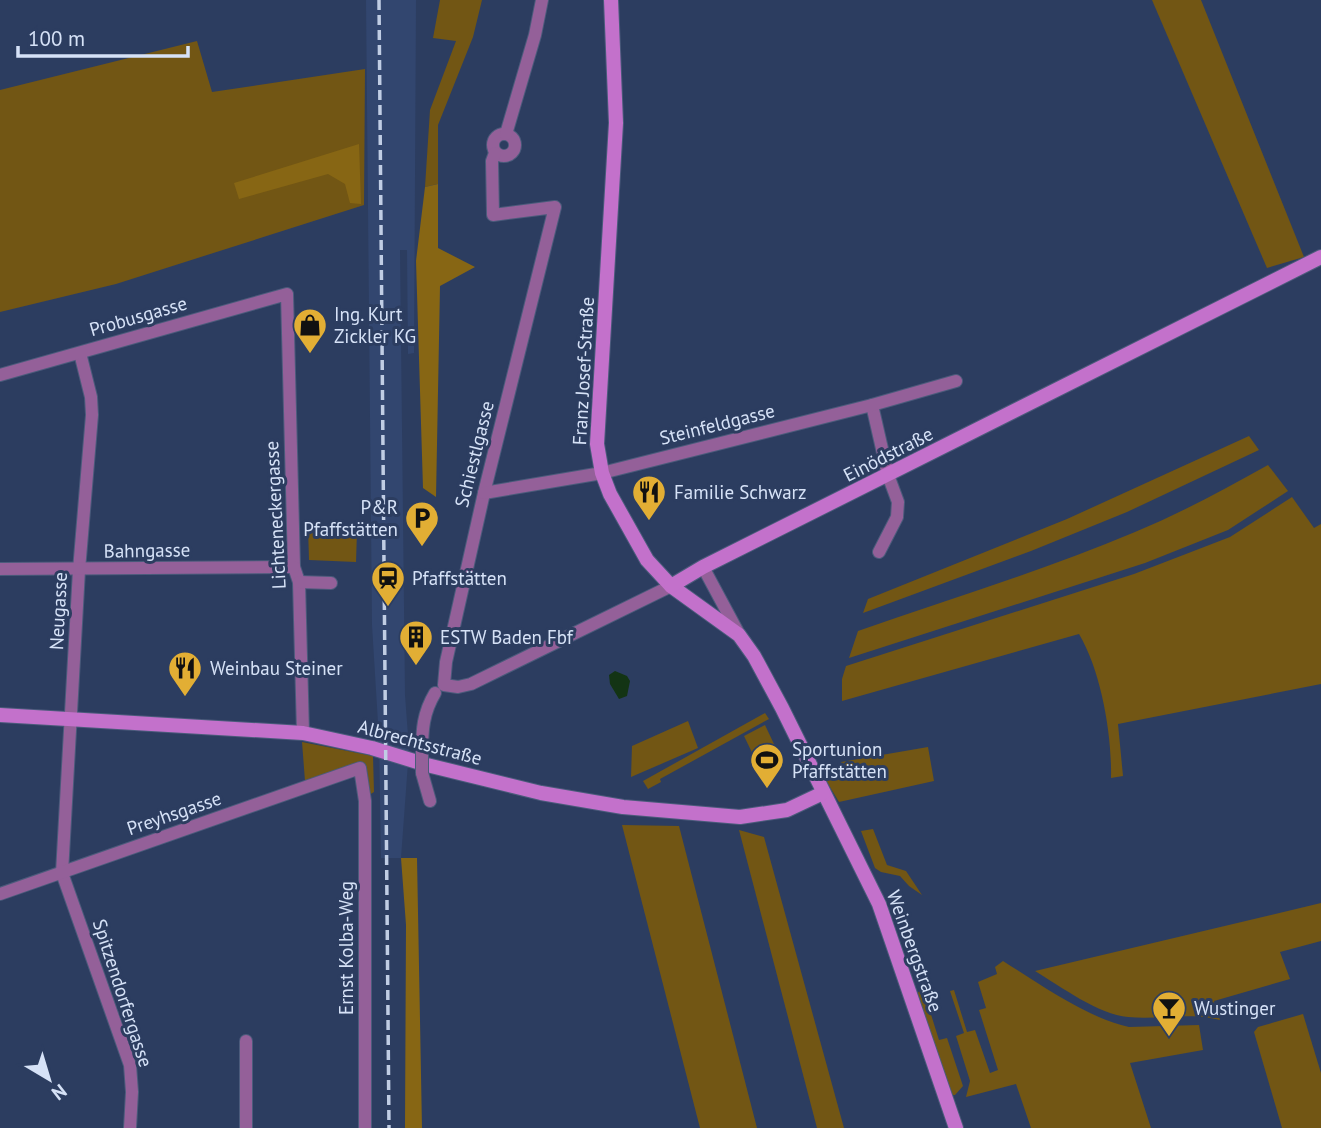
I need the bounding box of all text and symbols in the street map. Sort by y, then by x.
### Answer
scale bar [18,14,187,58]
text: 100 m [28,25,85,52]
street label: Probusgasse [86,291,190,341]
street label: Franz Josef-Straße [567,296,599,446]
place label: Ing. Kurt Zickler KG [334,302,416,348]
shop icon: Ing. Kurt Zickler KG [291,306,329,355]
street label: Schiestlgasse [449,398,499,510]
street label: Steinfeldgasse [657,398,777,450]
street label: Einödstraße [839,421,937,487]
street label: Lichteneckergasse [259,440,291,590]
restaurant icon: Familie Schwarz [630,473,668,522]
place label: Familie Schwarz [674,480,807,504]
place label: P&R Pfaffstätten [303,495,398,541]
parking icon: P&R Pfaffstätten [403,499,441,548]
street label: Bahngasse [104,537,190,563]
station icon: Pfaffstätten [369,559,407,608]
place label: Pfaffstätten [412,566,507,590]
street label: Neugasse [44,571,72,651]
building icon: ESTW Baden Fbf [397,618,435,667]
place label: ESTW Baden Fbf [440,625,574,649]
restaurant icon: Weinbau Steiner [166,649,204,698]
place label: Weinbau Steiner [210,656,343,680]
street label: Albrechtsstraße [355,714,485,770]
place label: Sportunion Pfaffstätten [792,737,887,783]
sports icon: Sportunion Pfaffstätten [748,741,786,790]
street label: Preyhsgasse [124,786,224,840]
street label: Ernst Kolba-Weg [334,881,358,1015]
street label: Weinbergstraße [882,887,948,1015]
street label: Spitzendorfergasse [88,916,158,1070]
bar icon: Wustinger [1150,989,1188,1038]
place label: Wustinger [1194,996,1276,1020]
north arrow [14,1044,84,1114]
text: N [47,1079,72,1106]

